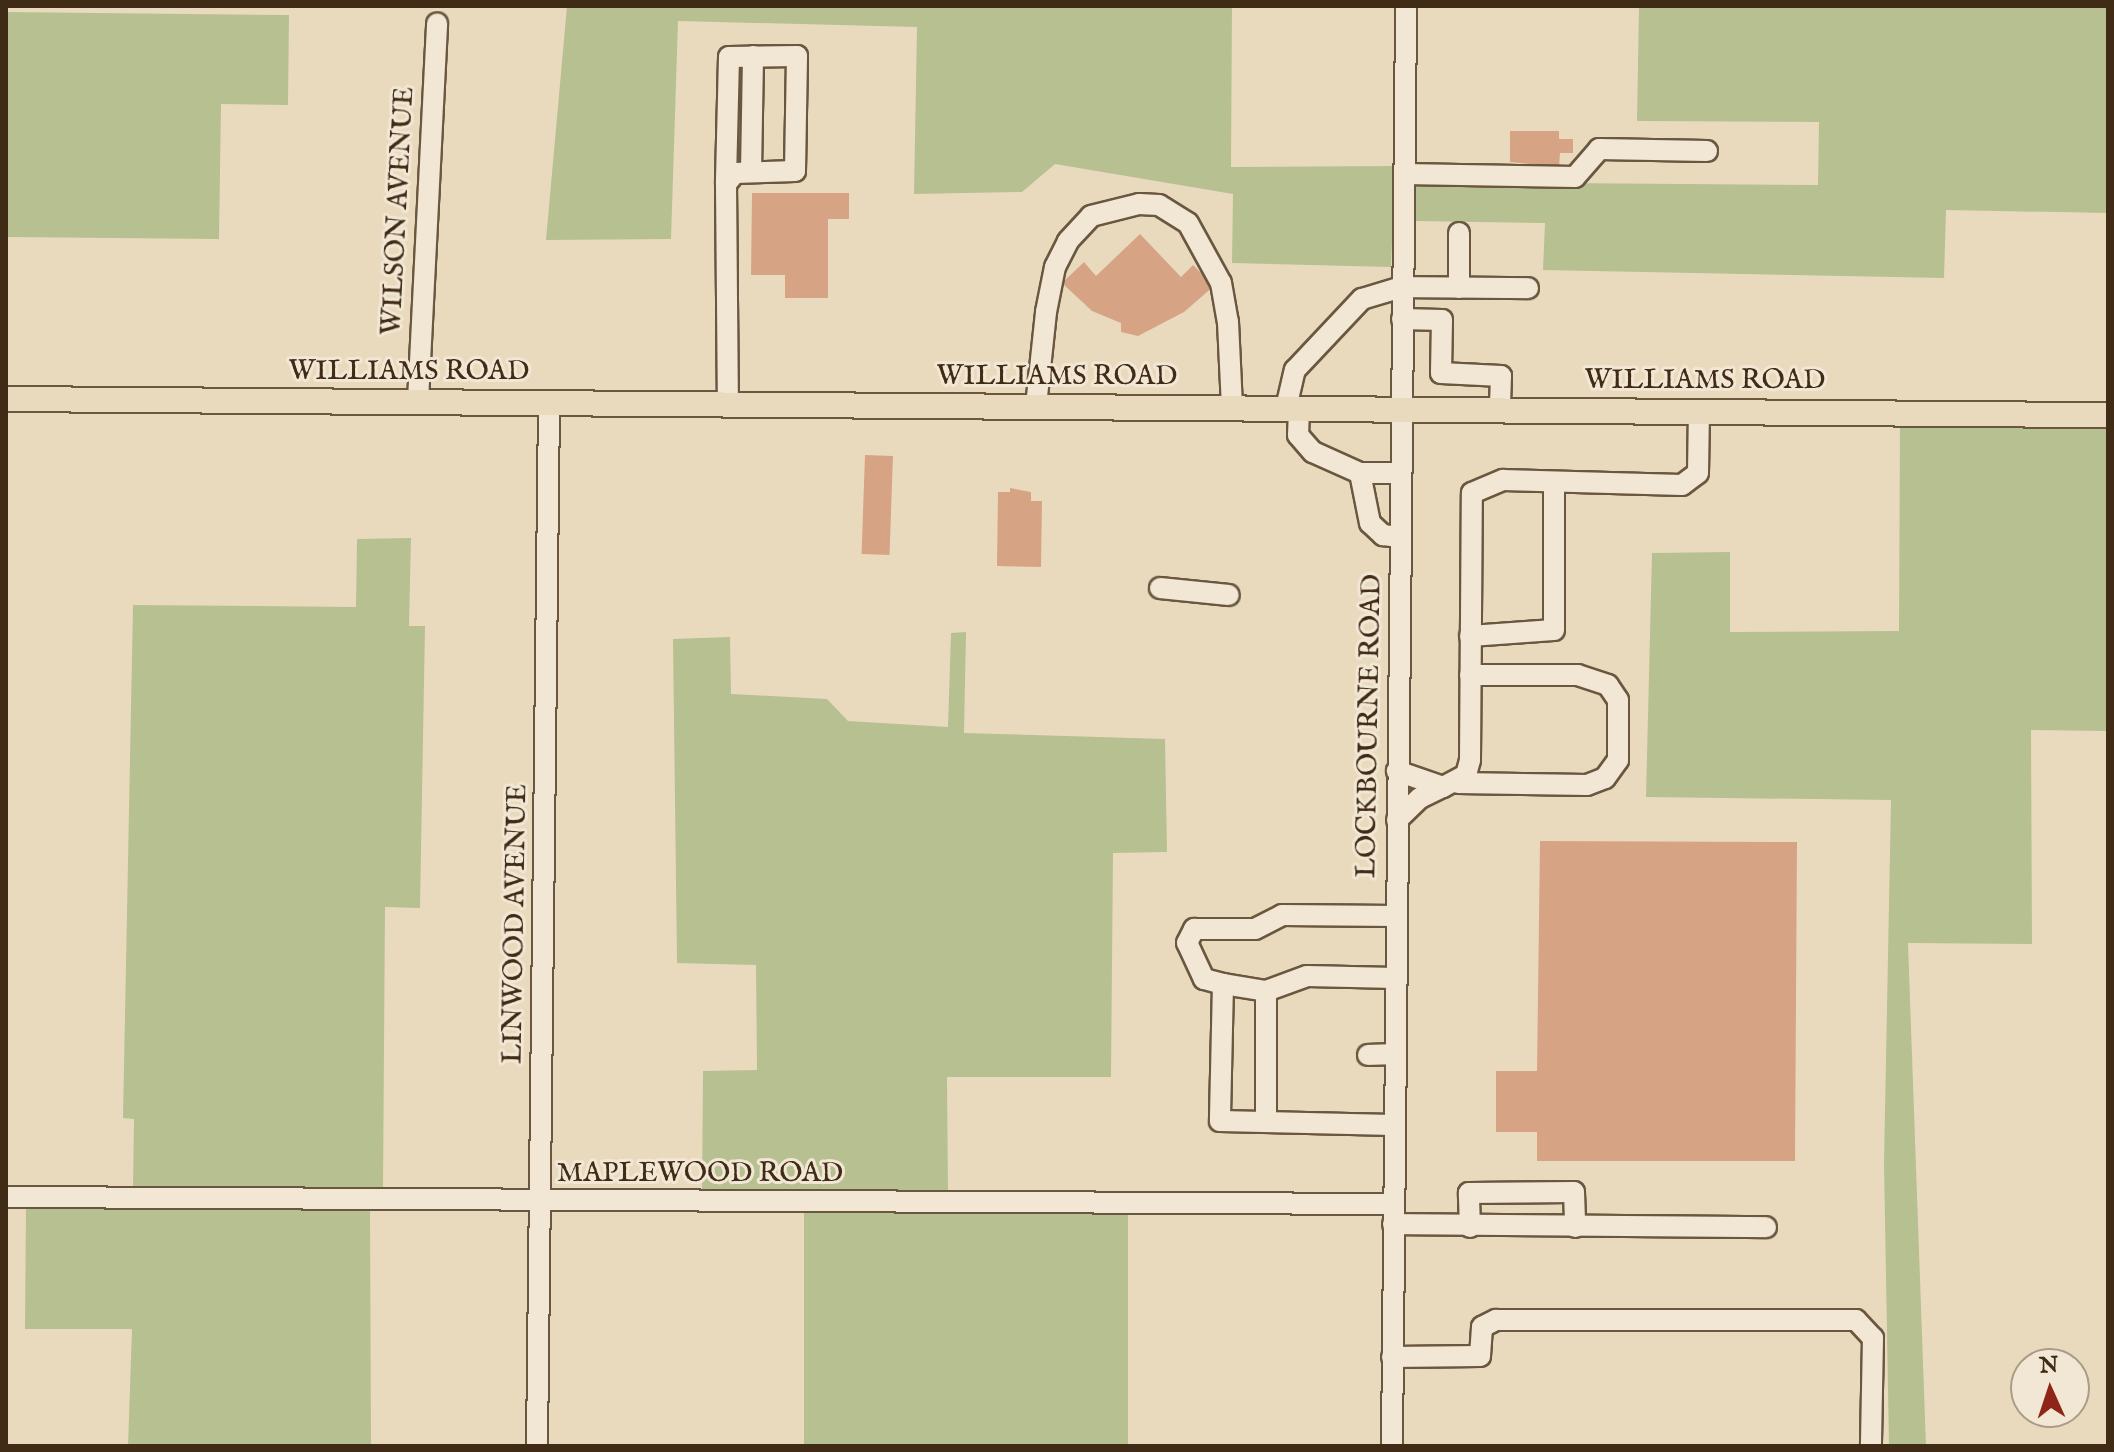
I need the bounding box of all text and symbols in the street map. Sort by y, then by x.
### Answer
street label: WILSON AVENUE [376,86,422,336]
street label: WILLIAMS ROAD [288,355,530,389]
street label: WILLIAMS ROAD [936,360,1178,394]
street label: WILLIAMS ROAD [1584,364,1826,398]
street label: LOCKBOURNE ROAD [1351,574,1389,878]
street label: LINWOOD AVENUE [497,784,535,1064]
street label: MAPLEWOOD ROAD [557,1157,843,1191]
north arrow [2010,1348,2090,1428]
text: N [2039,1352,2059,1381]

